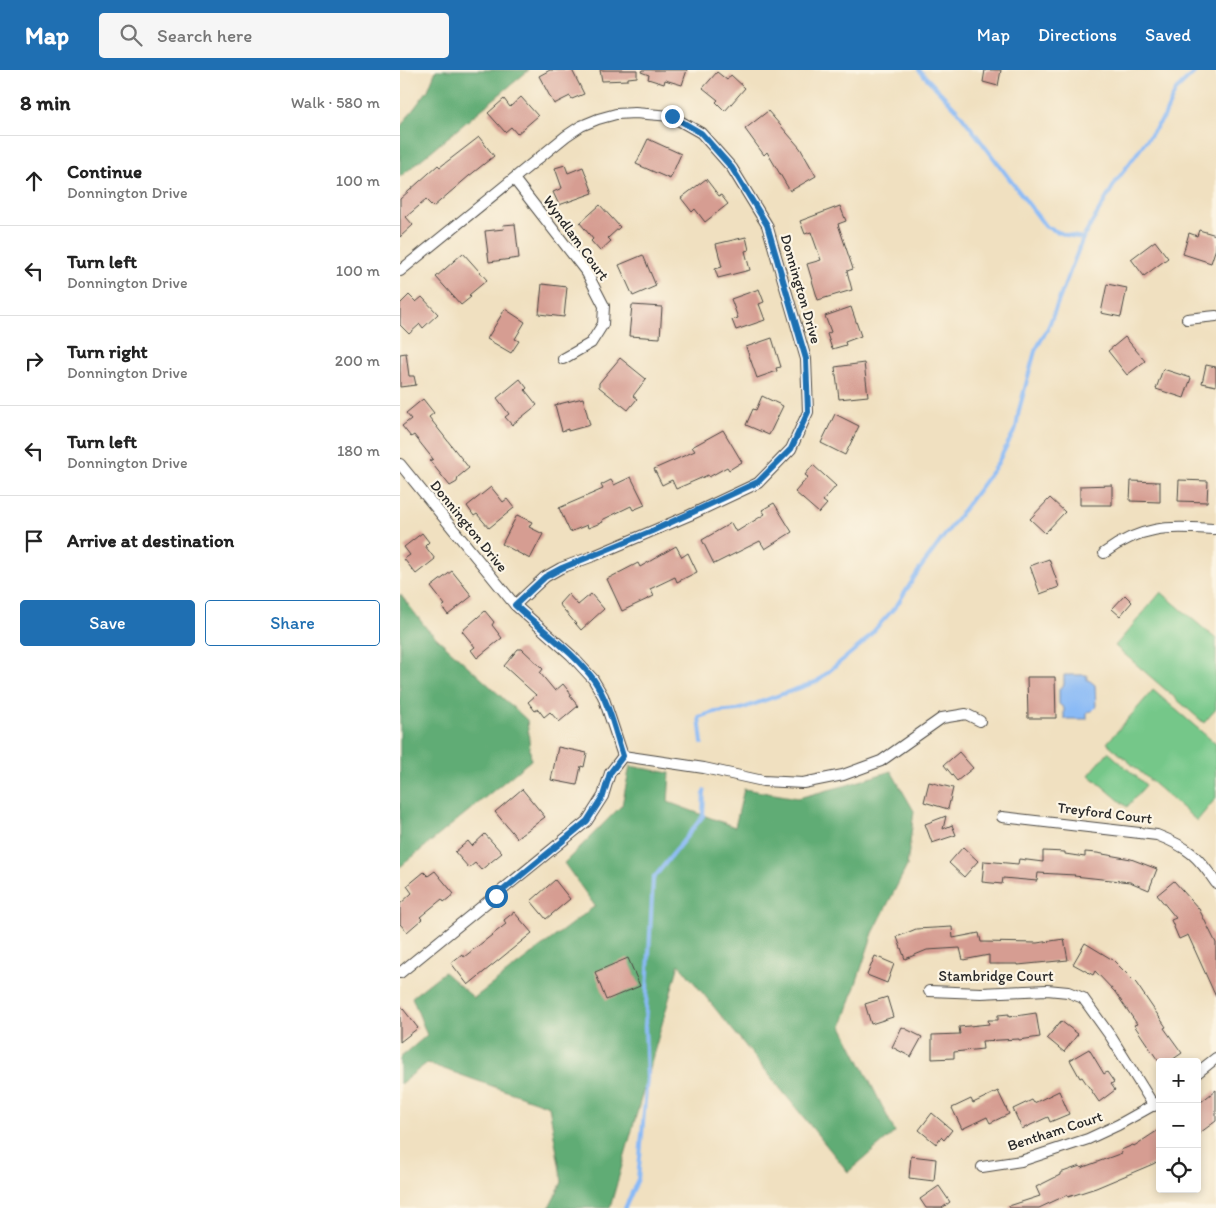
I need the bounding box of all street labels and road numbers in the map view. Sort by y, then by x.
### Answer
street label: Wyndlam Court [539,192,613,284]
street label: Donnington Drive [777,232,825,346]
street label: Donnington Drive [426,476,512,576]
street label: Treyford Court [1057,798,1154,828]
street label: Stambridge Court [938,967,1054,985]
street label: Bentham Court [1005,1107,1105,1155]

